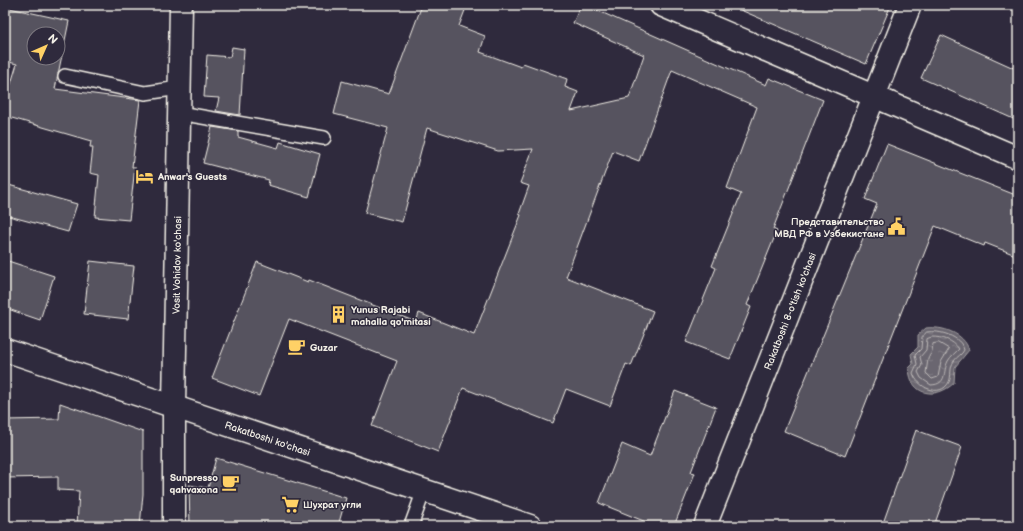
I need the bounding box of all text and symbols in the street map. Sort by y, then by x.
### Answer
north arrow [26,26,66,66]
text: N [45,32,60,47]
hotel icon: Anwar's Guests [135,166,155,186]
place label: Anwar's Guests [157,171,227,183]
street label: Vosit Vohidov ko'chasi [171,216,184,314]
place label: Представительство МВД РФ в Узбекистане [774,216,885,240]
public building icon: Представительство МВД РФ в Узбекистане [887,217,907,237]
street label: Rakatboshi 8-o'tish ko'chasi [762,251,819,372]
place label: Yunus Rajabi mahalla qo'mitasi [351,304,431,328]
building icon: Yunus Rajabi mahalla qo'mitasi [328,305,348,325]
cafe icon: Guzar [287,337,307,357]
place label: Guzar [310,342,338,354]
street label: Rakatboshi ko'chasi [223,419,312,459]
place label: Sunpresso qahvaxona [169,472,218,496]
cafe icon: Sunpresso qahvaxona [221,473,241,493]
supermarket icon: Шухрат угли [280,494,300,514]
place label: Шухрат угли [303,499,362,511]

